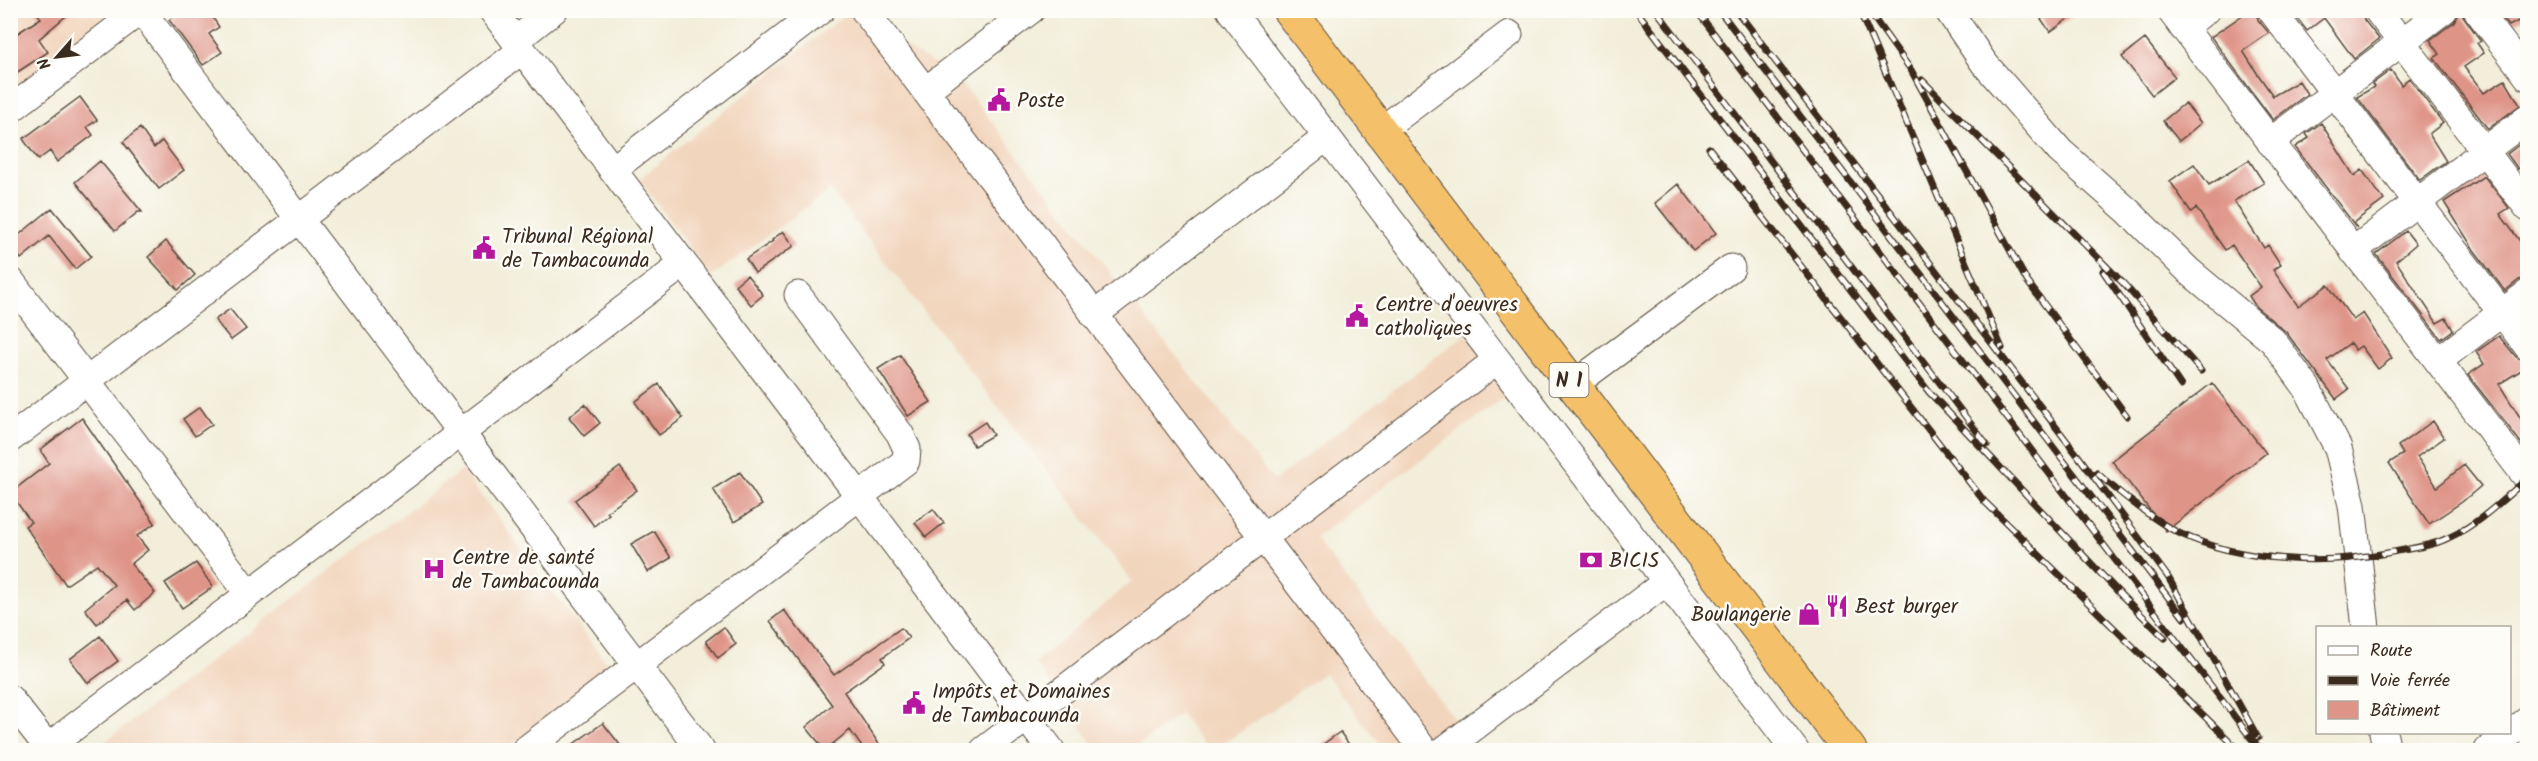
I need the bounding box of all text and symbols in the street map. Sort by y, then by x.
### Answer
north arrow [27,27,87,87]
text: N [32,53,58,74]
place label: Poste [1017,85,1065,118]
public building icon: Poste [986,87,1012,113]
place label: Tribunal Régional de Tambacounda [502,221,653,278]
public building icon: Tribunal Régional de Tambacounda [471,235,497,261]
place label: Centre d'oeuvres catholiques [1375,289,1518,346]
public building icon: Centre d'oeuvres catholiques [1344,303,1370,329]
road number: N 1 [1550,363,1588,397]
place label: Centre de santé de Tambacounda [452,542,600,599]
place label: BICIS [1609,545,1659,578]
bank icon: BICIS [1578,547,1604,573]
hospital icon: Centre de santé de Tambacounda [421,556,447,582]
place label: Best burger [1855,591,1959,624]
restaurant icon: Best burger [1824,593,1850,619]
place label: Boulangerie [1691,599,1792,632]
shop icon: Boulangerie [1796,601,1822,627]
legend [2316,626,2511,734]
text: Route [2370,637,2412,666]
text: Voie ferrée [2370,667,2450,696]
place label: Impôts et Domaines de Tambacounda [932,676,1111,733]
public building icon: Impôts et Domaines de Tambacounda [901,690,927,716]
text: Bâtiment [2370,697,2441,726]

